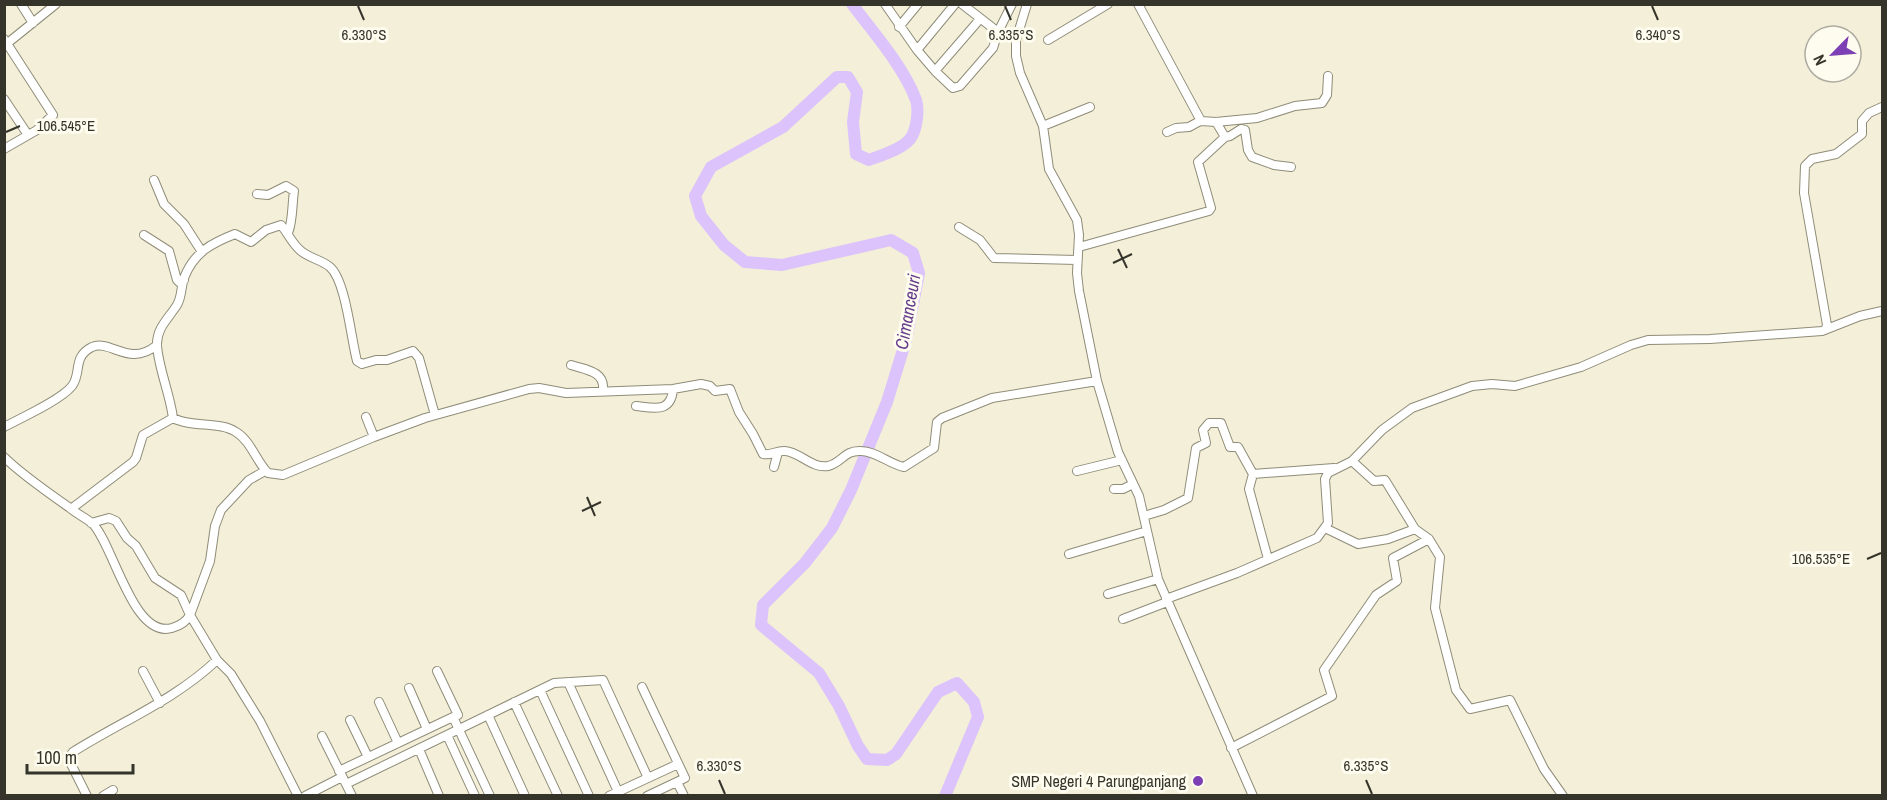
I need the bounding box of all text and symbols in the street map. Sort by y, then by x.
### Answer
text: 6.330°S [342,24,387,45]
text: 6.335°S [989,24,1034,45]
text: 6.340°S [1636,24,1681,45]
north arrow [1803,24,1863,84]
text: N [1807,51,1831,69]
text: 106.545°E [37,115,95,136]
water label: Cimanceuri [889,272,926,352]
text: 106.535°E [1792,548,1850,569]
scale bar [27,737,134,775]
text: 100 m [36,745,77,770]
text: 6.330°S [697,755,742,776]
text: 6.335°S [1344,755,1389,776]
place label: SMP Negeri 4 Parungpanjang [1011,770,1187,792]
marker: SMP Negeri 4 Parungpanjang [1191,774,1205,788]

